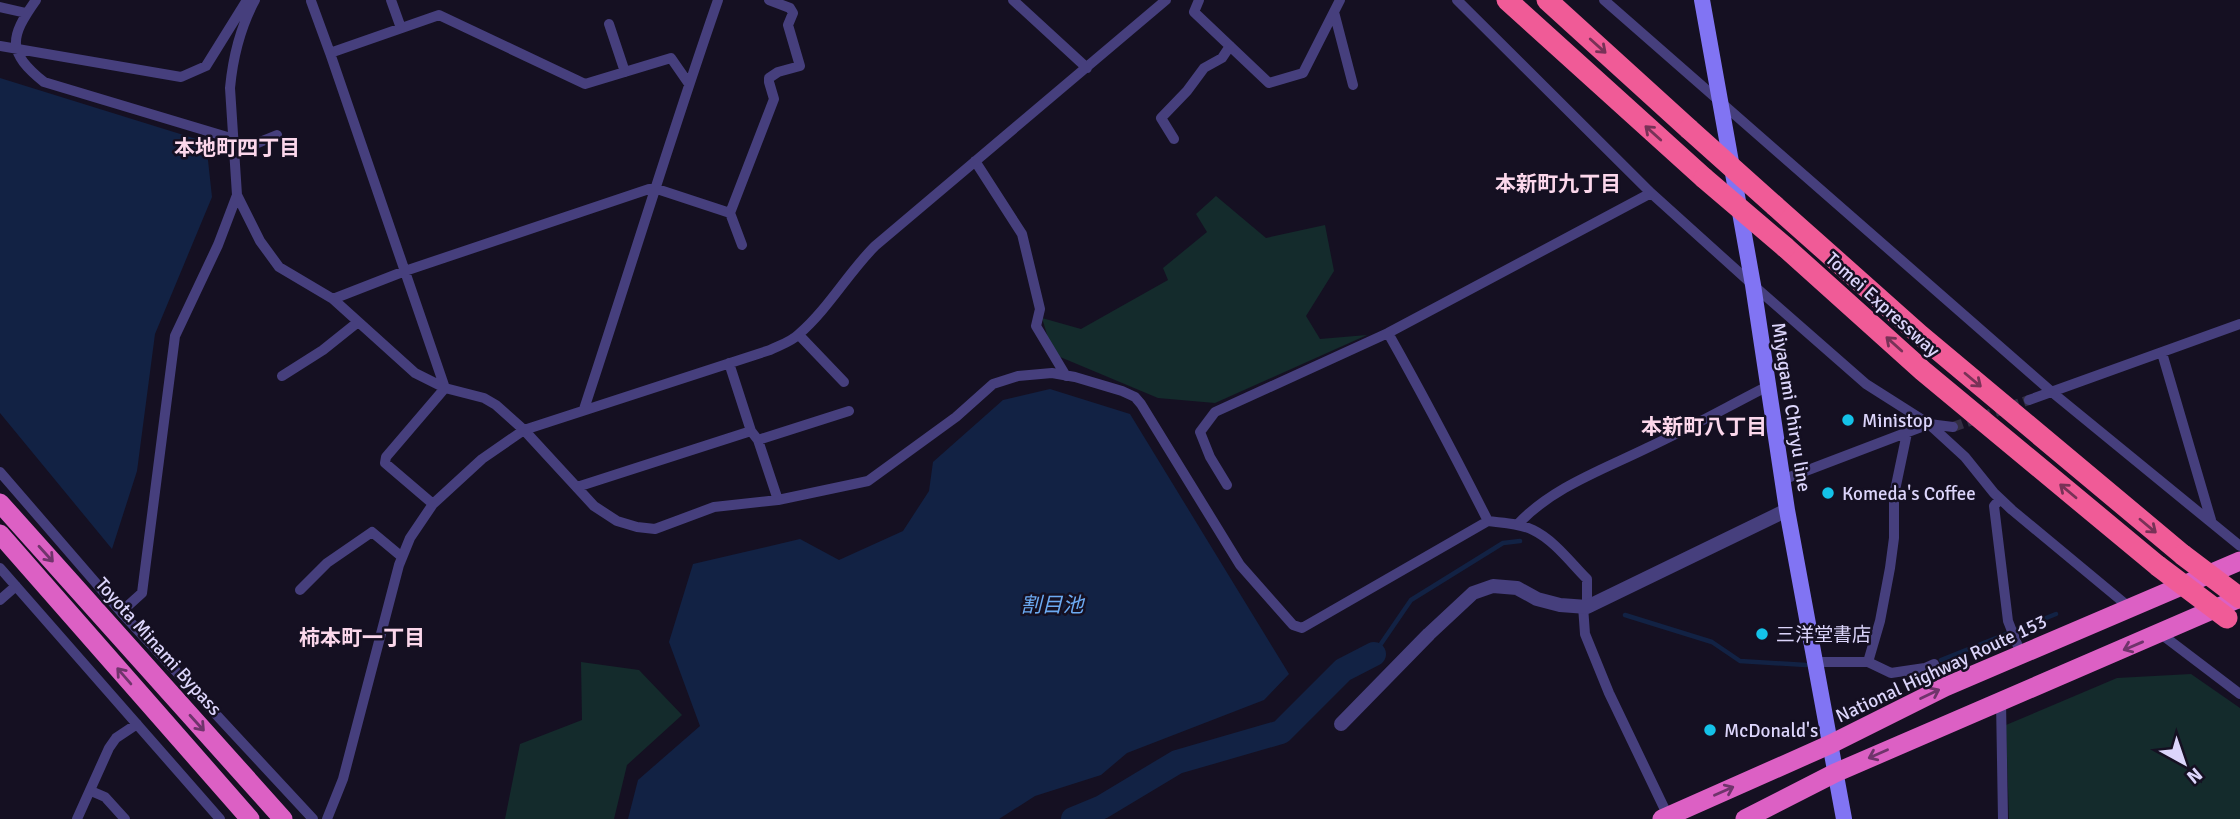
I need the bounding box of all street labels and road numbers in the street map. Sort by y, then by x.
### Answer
street label: Tomei Expressway [1820,247,1945,363]
street label: Miyagami Chiryu line [1766,321,1816,494]
street label: Toyota Minami Bypass [90,573,227,721]
street label: National Highway Route 153 [1832,609,2051,728]

